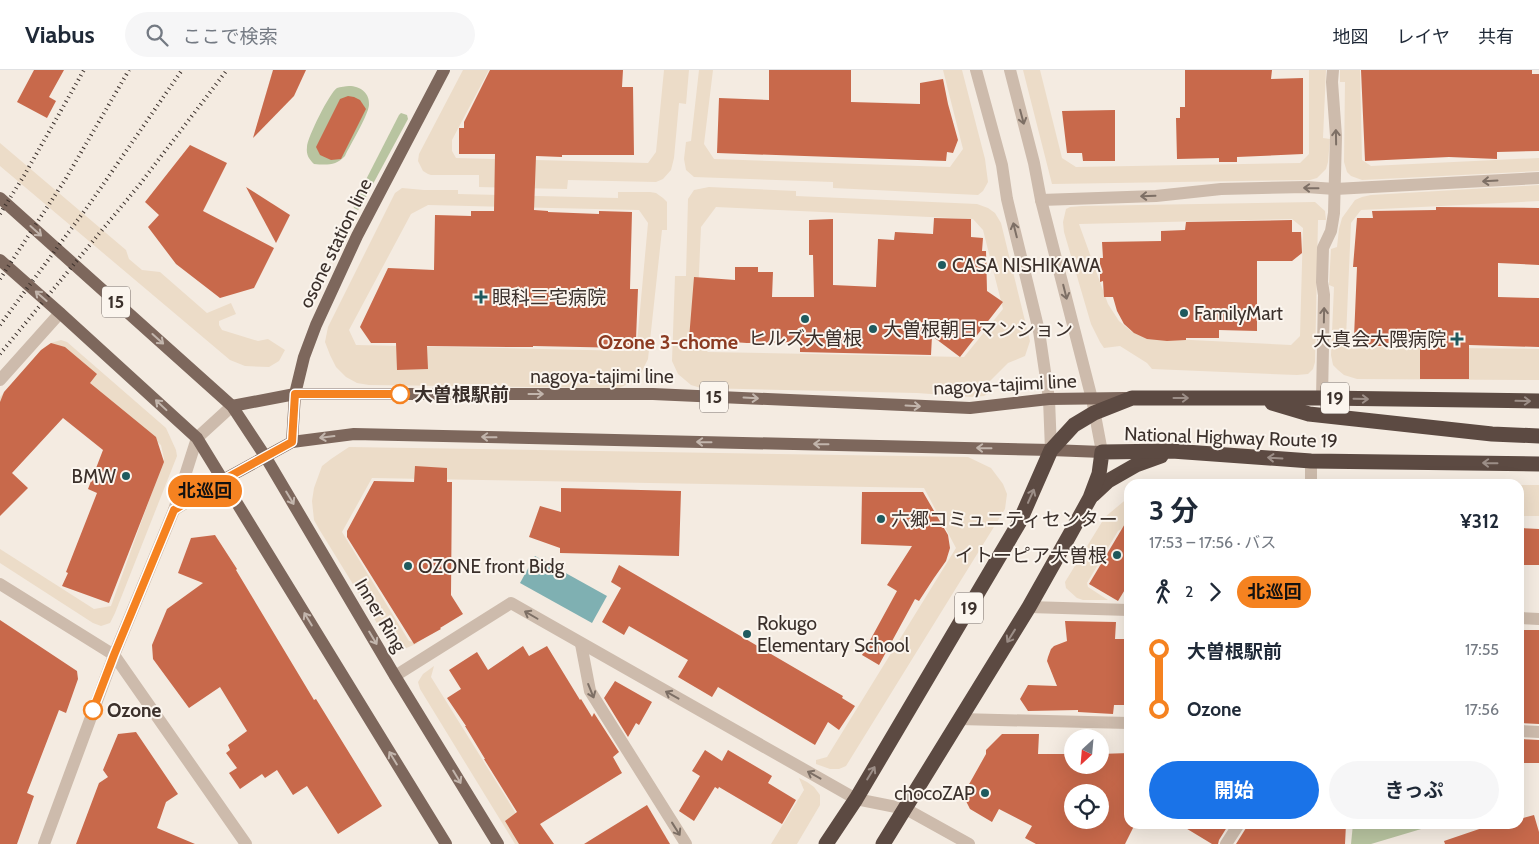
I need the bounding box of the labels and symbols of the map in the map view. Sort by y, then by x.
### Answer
one-way arrow [1018,109,1028,125]
one-way arrow [1331,129,1341,145]
street label: osone station line [294,174,377,312]
one-way arrow [1483,176,1499,185]
one-way arrow [1303,183,1319,193]
one-way arrow [1141,192,1157,201]
one-way arrow [1009,222,1019,238]
one-way arrow [30,225,43,237]
place label: CASA NISHIKAWA [952,254,1101,277]
marker: CASA NISHIKAWA [936,259,948,271]
one-way arrow [1060,284,1070,300]
road number: 15 [102,286,130,318]
place label: 眼科三宅病院 [492,286,606,309]
one-way arrow [34,290,47,302]
marker: 眼科三宅病院 [474,290,488,304]
place label: FamilyMart [1194,302,1284,325]
marker: FamilyMart [1178,307,1190,319]
one-way arrow [1319,307,1329,323]
marker: ヒルズ大曽根 [799,313,811,325]
place label: 大曽根朝日マンション [883,318,1073,341]
marker: 大曽根朝日マンション [867,323,879,335]
place label: ヒルズ大曽根 [748,327,862,350]
place label: 大真会大隈病院 [1313,328,1446,351]
district label: Ozone 3-chome [598,330,738,354]
marker: 大真会大隈病院 [1450,332,1464,346]
one-way arrow [151,333,164,345]
street label: nagoya-tajimi line [530,365,674,388]
street label: nagoya-tajimi line [933,369,1077,400]
road number: 15 [700,382,728,412]
road number: 19 [1321,382,1349,413]
place label: 大曽根駅前 [414,383,509,406]
marker: 大曽根駅前 [390,384,410,404]
one-way arrow [528,389,544,399]
one-way arrow [1172,393,1188,403]
one-way arrow [742,394,758,403]
one-way arrow [1352,394,1368,404]
one-way arrow [1514,396,1531,406]
one-way arrow [155,399,167,411]
one-way arrow [905,401,921,410]
street label: National Highway Route 19 [1124,422,1338,453]
one-way arrow [319,432,335,442]
one-way arrow [482,432,498,442]
one-way arrow [696,437,712,447]
one-way arrow [813,440,829,449]
one-way arrow [976,443,992,453]
one-way arrow [1268,454,1284,463]
one-way arrow [1483,458,1499,468]
place label: BMW [72,465,116,488]
marker: BMW [120,470,132,482]
line badge: 北巡回 [176,475,234,507]
one-way arrow [1026,489,1036,504]
one-way arrow [285,490,295,504]
place label: 六郷コミュニティセンター [891,508,1118,531]
marker: 六郷コミュニティセンター [875,513,887,525]
place label: イトーピア大曽根 [955,544,1107,567]
marker: イトーピア大曽根 [1111,549,1123,561]
place label: OZONE front Bidg [418,555,565,578]
marker: OZONE front Bidg [402,560,414,572]
street label: Inner Ring [350,574,412,657]
road number: 19 [955,592,983,624]
one-way arrow [524,609,538,619]
one-way arrow [303,612,314,626]
place label: Rokugo Elementary School [757,612,910,657]
marker: Rokugo Elementary School [741,628,753,640]
one-way arrow [1006,628,1016,642]
one-way arrow [368,630,378,644]
one-way arrow [587,683,597,698]
one-way arrow [665,690,680,699]
place label: Ozone [107,699,161,722]
marker: Ozone [83,700,103,720]
north arrow [1064,729,1109,774]
one-way arrow [387,751,397,765]
one-way arrow [867,767,877,781]
one-way arrow [452,769,462,783]
one-way arrow [807,769,821,779]
place label: chocoZAP [894,782,975,805]
marker: chocoZAP [979,787,991,799]
one-way arrow [672,822,682,836]

